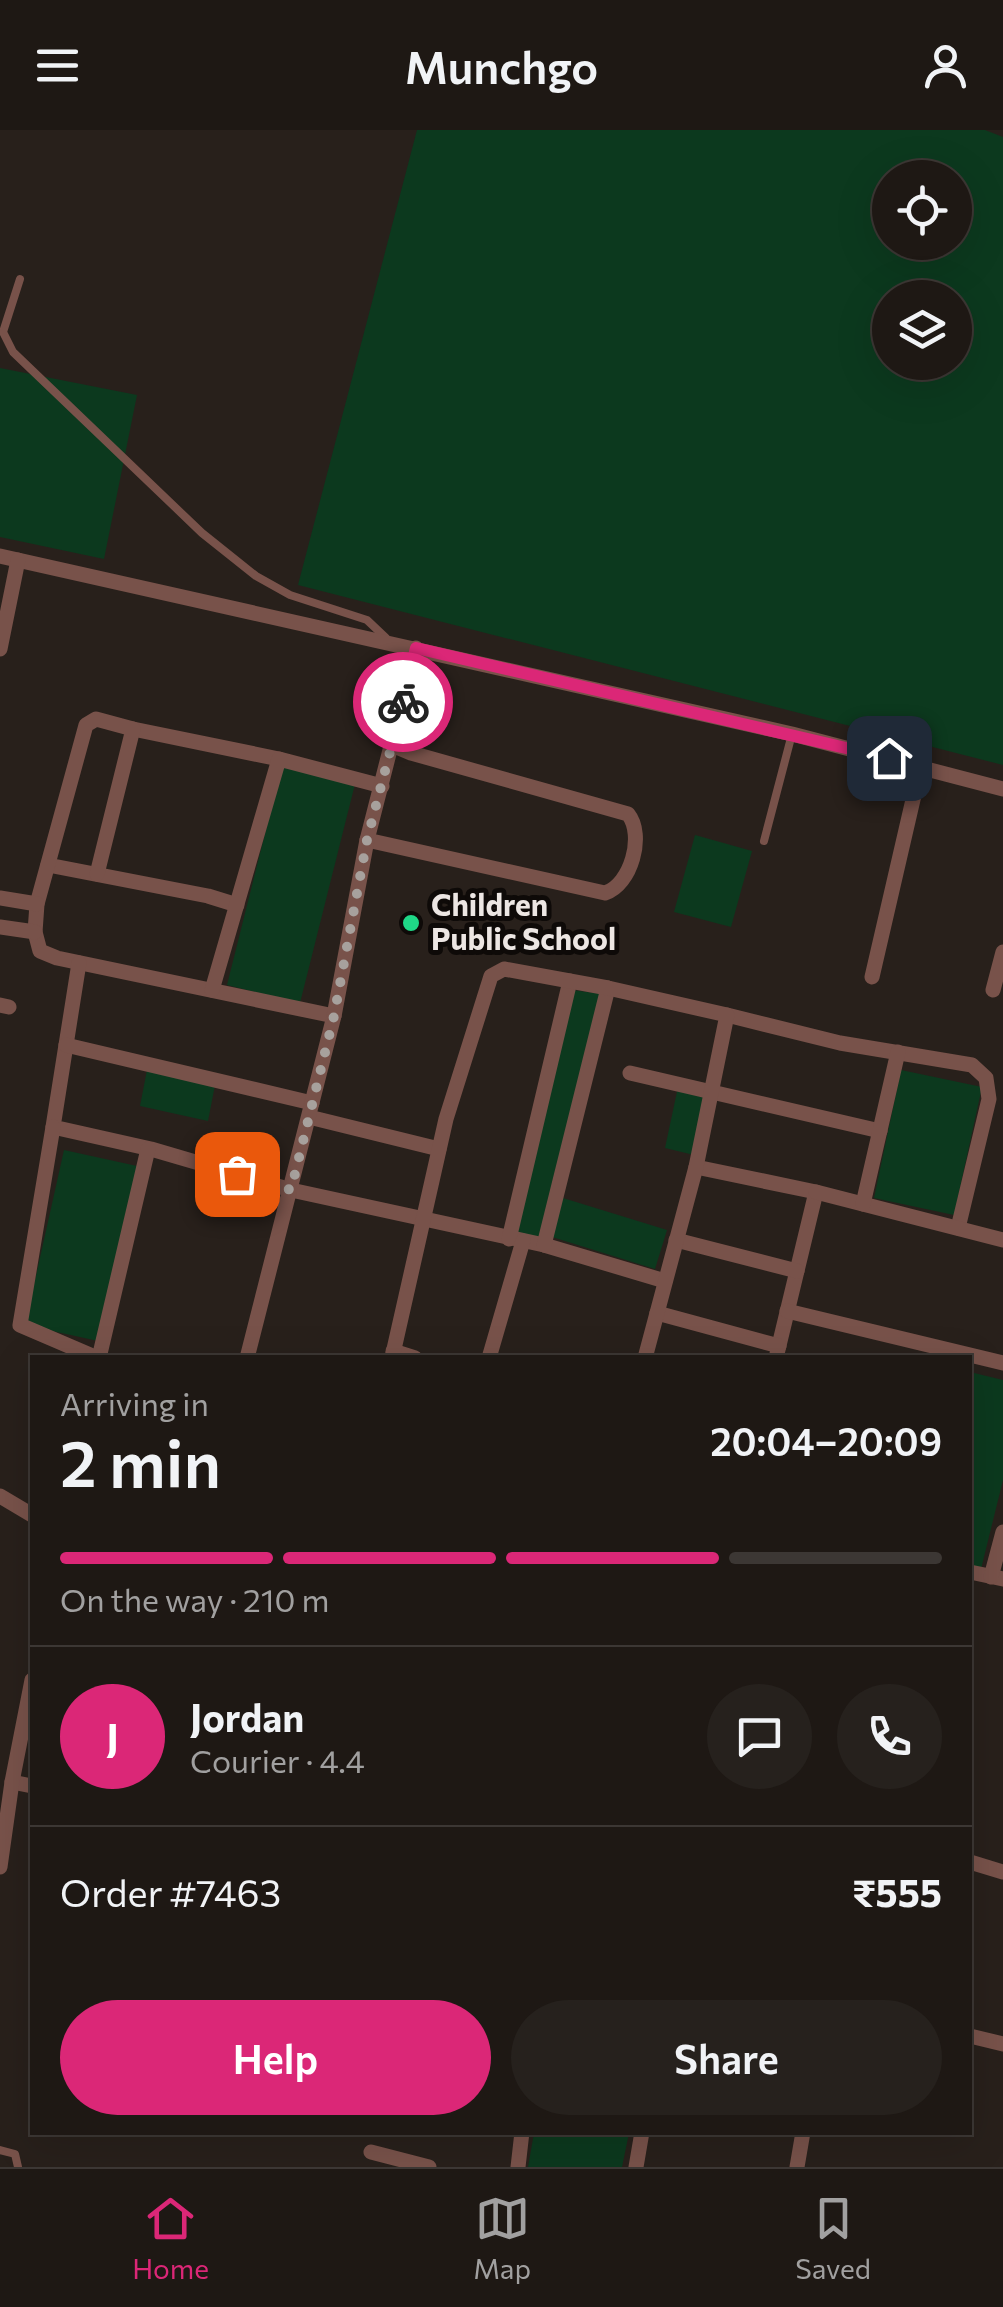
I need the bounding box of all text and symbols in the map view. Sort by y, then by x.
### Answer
icon: menu [30,38,85,93]
text: Munchgo [405,38,598,93]
icon: person [918,38,973,93]
map controls [872,160,972,380]
button: locate [872,160,972,260]
button: layers [872,280,972,380]
courier [353,652,453,752]
icon: bike [376,675,431,730]
pin [847,716,932,801]
icon: home [862,731,917,786]
place label: Children Public School [431,885,616,956]
marker: Children Public School [400,912,422,934]
pin [195,1132,280,1217]
icon: bag [210,1147,265,1202]
text: Arriving in [60,1383,209,1423]
text: 20:04–20:09 [710,1417,942,1464]
text: 2 min [60,1421,221,1500]
text: On the way · 210 m [60,1579,329,1619]
button: chat [707,1684,812,1789]
button: phone [837,1684,942,1789]
text: Jordan [190,1693,304,1740]
text: J [106,1713,119,1760]
text: Courier · 4.4 [190,1740,365,1780]
text: Order #7463 [60,1868,281,1915]
text: ₹555 [852,1868,942,1915]
button: Help [60,2000,491,2115]
button: Share [511,2000,942,2115]
tab: Home [132,2191,209,2285]
tab: Map [473,2191,531,2285]
tab: Saved [795,2191,871,2285]

